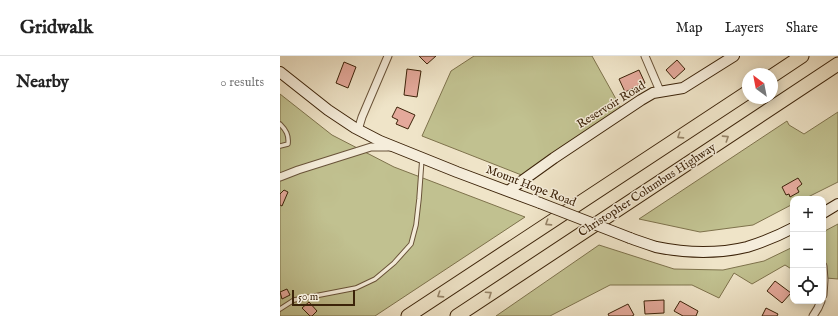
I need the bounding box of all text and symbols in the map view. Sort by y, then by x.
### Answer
text: Gridwalk [20,16,93,40]
text: Map [676,19,703,37]
text: Layers [725,19,764,37]
text: Share [786,19,818,37]
north arrow [742,68,778,104]
text: Nearby [16,72,69,93]
text: 0 results [220,74,264,91]
street label: Reservoir Road [574,78,648,132]
one-way arrow [678,132,685,139]
one-way arrow [722,135,729,142]
street label: Christopher Columbus Highway [575,140,719,241]
street label: Mount Hope Road [483,162,579,211]
map controls [790,196,826,304]
button: + [790,196,826,232]
one-way arrow [546,219,553,226]
button: − [790,232,826,268]
button: locate [790,268,826,304]
scale bar [292,288,355,307]
text: 50 m [298,290,318,304]
one-way arrow [437,290,444,298]
one-way arrow [485,291,492,299]

